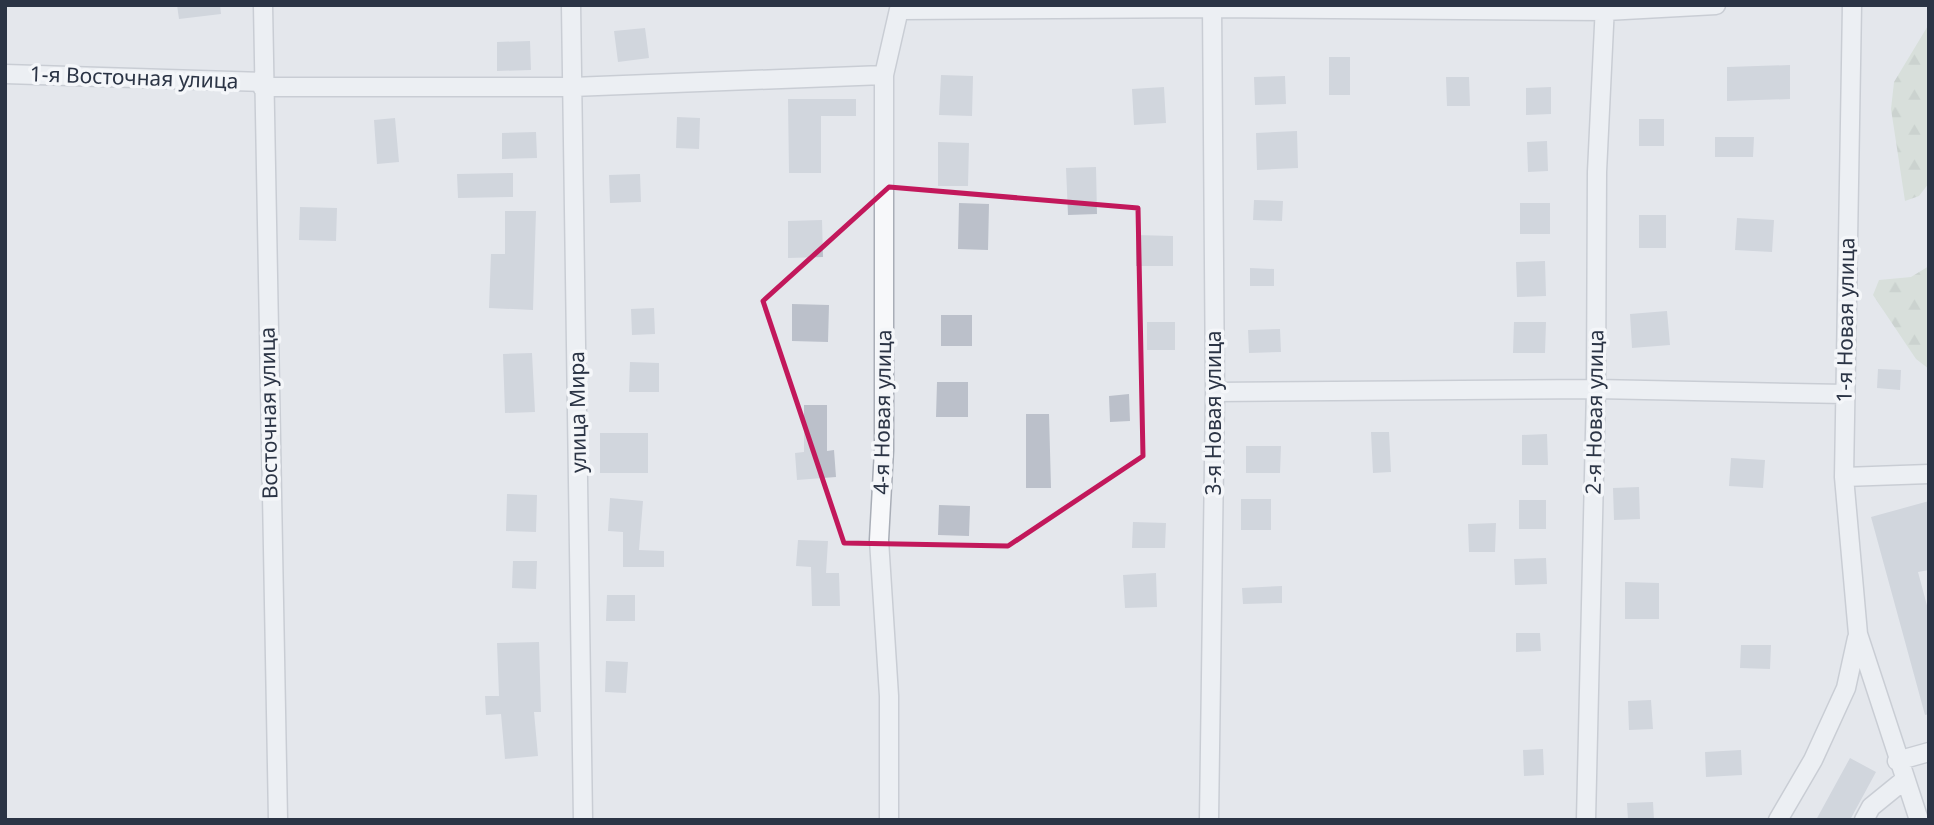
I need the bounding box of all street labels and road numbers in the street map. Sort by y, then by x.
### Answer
street label: 1-я Восточная улица [29,59,239,95]
street label: 1-я Новая улица [1830,237,1860,403]
street label: Восточная улица [252,327,284,499]
street label: 4-я Новая улица [867,329,897,495]
street label: 2-я Новая улица [1579,329,1609,495]
street label: 3-я Новая улица [1199,330,1227,496]
street label: улица Мира [562,351,592,473]

